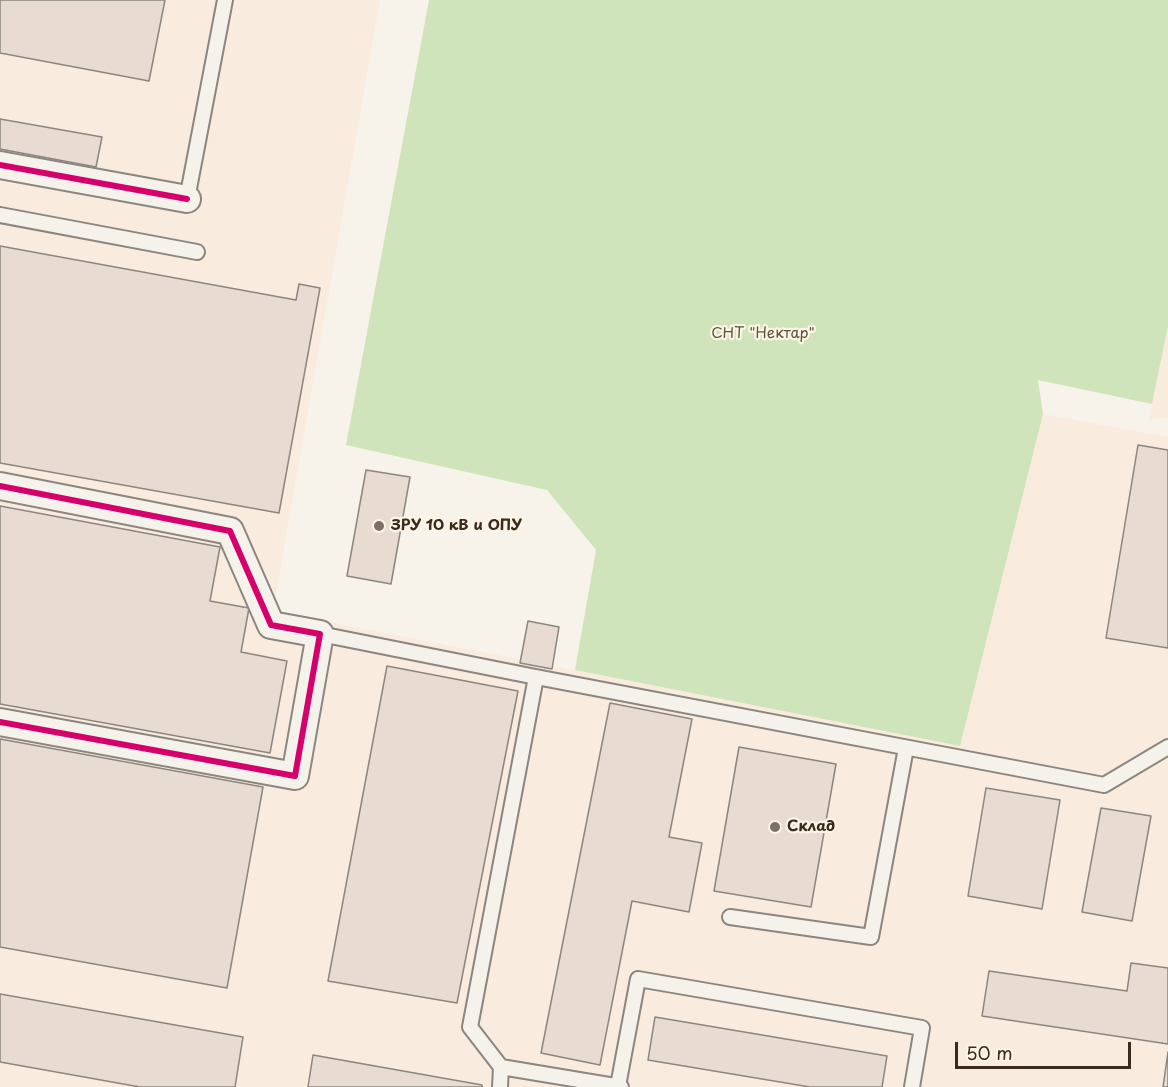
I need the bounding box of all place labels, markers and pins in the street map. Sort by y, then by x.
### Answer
place label: ЗРУ 10 кВ и ОПУ [391,517,522,535]
marker: ЗРУ 10 кВ и ОПУ [372,519,386,533]
place label: Склад [787,818,835,836]
marker: Склад [768,820,782,834]

